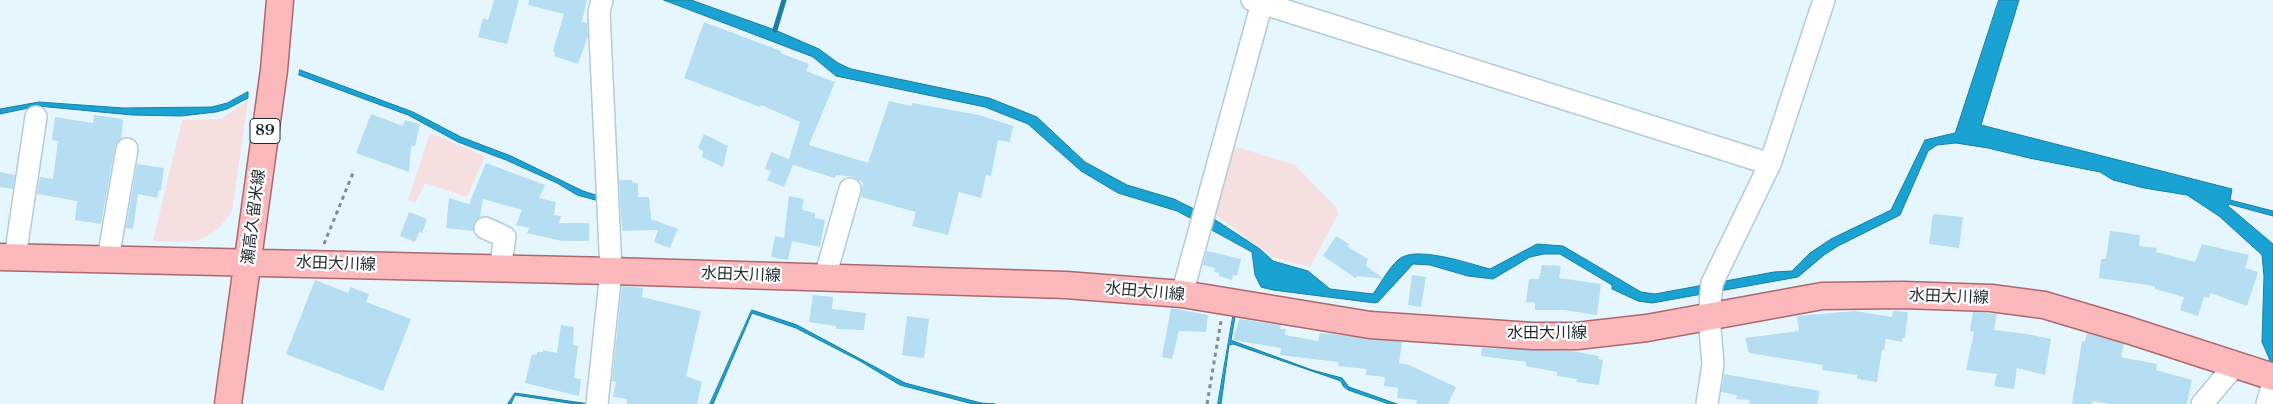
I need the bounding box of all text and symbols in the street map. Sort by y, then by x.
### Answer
road number: 89 [250,118,280,144]
street label: 瀬高久留米線 [239,168,269,266]
street label: 水田大川線 [296,253,376,275]
street label: 水田大川線 [701,264,781,286]
street label: 水田大川線 [1104,279,1186,305]
street label: 水田大川線 [1909,286,1989,308]
street label: 水田大川線 [1507,323,1587,343]

